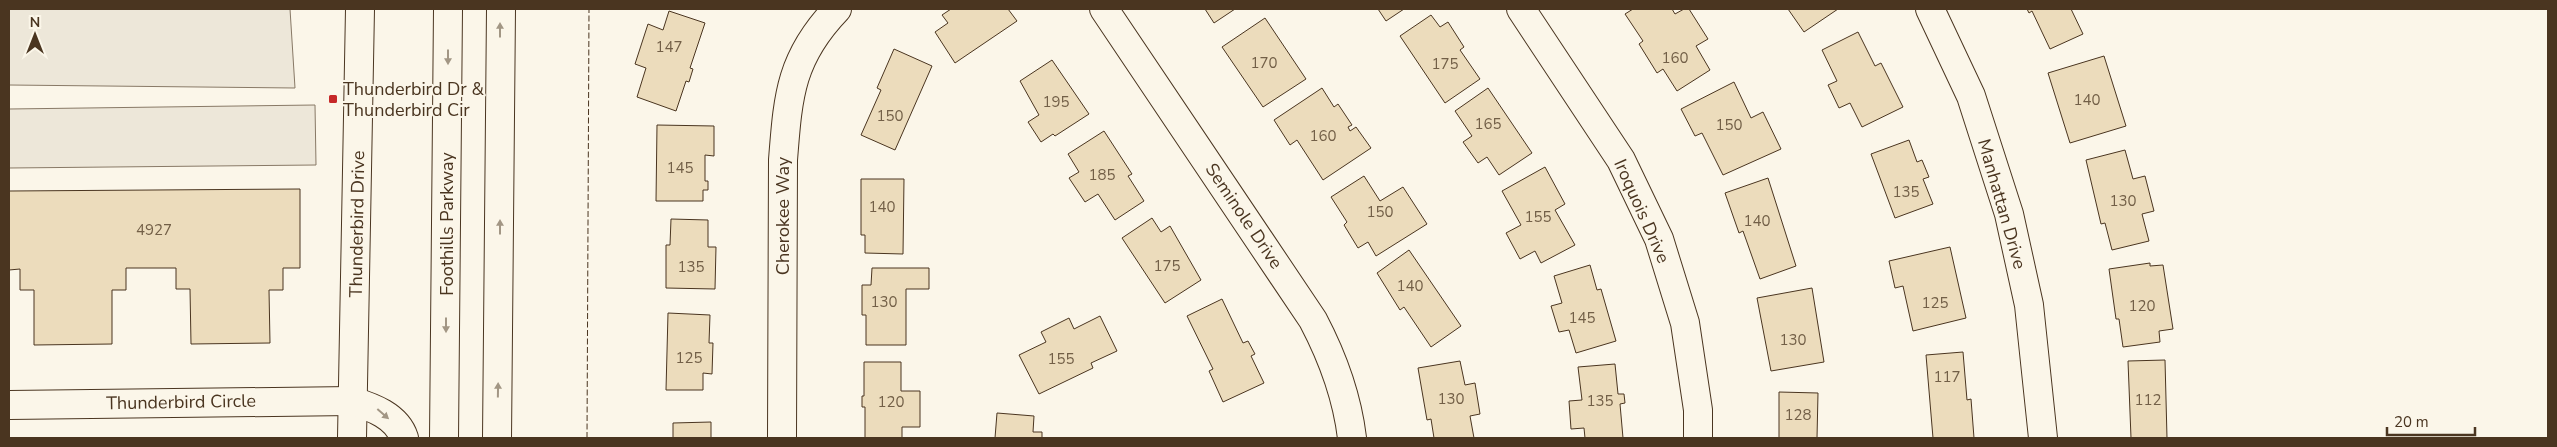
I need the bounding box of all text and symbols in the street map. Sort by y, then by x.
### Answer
north arrow [10,10,60,60]
text: N [30,13,40,32]
one-way arrow [497,21,505,37]
house number: 147 [655,37,683,57]
house number: 160 [1661,48,1689,68]
one-way arrow [444,50,452,66]
house number: 170 [1250,53,1278,73]
house number: 175 [1431,54,1459,74]
place label: Thunderbird Dr & Thunderbird Cir [343,77,484,122]
house number: 140 [2073,90,2101,110]
house number: 195 [1042,92,1070,112]
marker: Thunderbird Dr & Thunderbird Cir [327,93,339,105]
house number: 150 [876,106,904,126]
house number: 165 [1474,114,1502,134]
house number: 150 [1715,115,1743,135]
house number: 160 [1309,126,1337,146]
street label: Manhattan Drive [1972,136,2032,272]
street label: Thunderbird Drive [344,150,370,298]
street label: Foothills Parkway [435,152,459,296]
street label: Iroquois Drive [1608,155,1676,267]
street label: Cherokee Way [771,156,795,275]
house number: 145 [666,158,694,178]
street label: Seminole Drive [1200,158,1288,274]
house number: 185 [1088,165,1116,185]
house number: 135 [1892,182,1920,202]
house number: 130 [2109,191,2137,211]
house number: 140 [868,197,896,217]
house number: 150 [1366,202,1394,222]
house number: 155 [1524,207,1552,227]
house number: 140 [1743,211,1771,231]
one-way arrow [496,219,504,235]
house number: 4927 [136,220,172,240]
house number: 175 [1153,256,1181,276]
house number: 135 [677,257,705,277]
house number: 140 [1396,276,1424,296]
house number: 130 [870,292,898,312]
house number: 125 [1921,293,1949,313]
house number: 120 [2128,296,2156,316]
house number: 145 [1568,308,1596,328]
one-way arrow [442,317,450,333]
house number: 130 [1779,330,1807,350]
house number: 125 [675,348,703,368]
house number: 155 [1047,349,1075,369]
house number: 117 [1933,367,1961,387]
one-way arrow [494,381,502,397]
street label: Thunderbird Circle [106,389,256,415]
house number: 130 [1437,389,1465,409]
house number: 112 [2134,390,2162,410]
house number: 135 [1586,391,1614,411]
house number: 120 [877,392,905,412]
scale bar [2387,404,2474,436]
house number: 128 [1784,405,1812,425]
one-way arrow [376,408,389,419]
text: 20 m [2394,412,2429,432]

